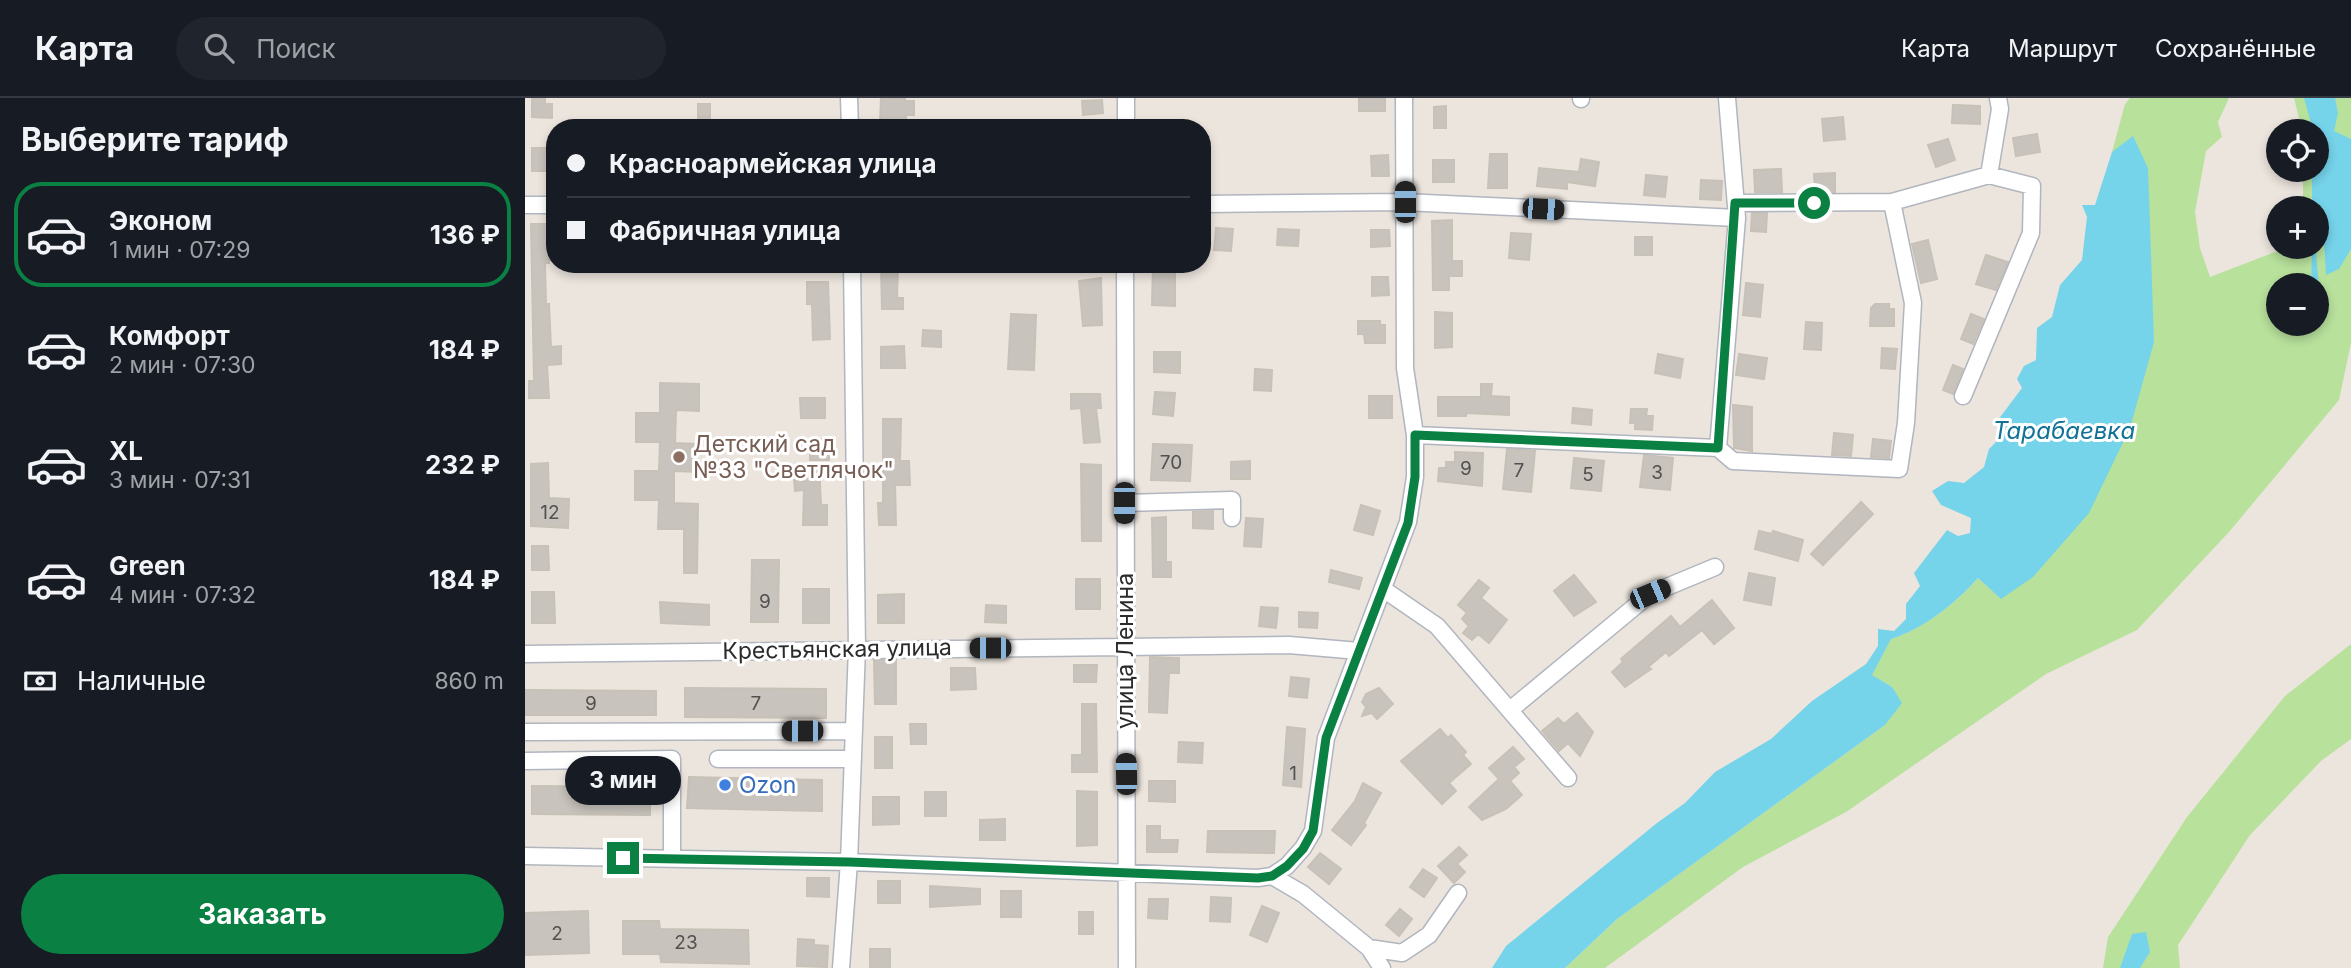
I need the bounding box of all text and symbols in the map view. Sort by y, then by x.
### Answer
search box [176,17,666,80]
text: Карта [35,28,134,68]
icon: search [200,29,238,67]
text: Поиск [256,33,335,64]
text: Карта [1901,34,1970,63]
text: Маршрут [2008,34,2117,63]
text: Сохранённые [2155,34,2316,63]
map controls [2266,119,2329,336]
button: locate [2266,119,2329,182]
text: Выберите тариф [21,120,289,159]
text: Красноармейская улица [609,148,937,179]
car [1395,181,1416,223]
route start [1798,187,1830,219]
button: + [2266,196,2329,259]
car [1522,197,1565,221]
icon: car [25,203,88,266]
text: Эконом [109,205,212,236]
text: Фабричная улица [609,215,841,246]
text: 136 ₽ [430,219,500,250]
text: 1 мин · 07:29 [109,236,251,264]
button: − [2266,273,2329,336]
icon: car [25,318,88,381]
text: Комфорт [109,320,230,351]
text: 184 ₽ [429,334,500,365]
text: 2 мин · 07:30 [109,351,256,379]
water label: Тарабаевка [1993,416,2135,445]
place label: Детский сад №33 "Светлячок" [693,430,894,484]
icon: car [25,433,88,496]
text: XL [109,435,143,466]
text: 232 ₽ [425,449,500,480]
marker: Детский сад №33 "Светлячок" [671,449,687,465]
house number: 70 [1160,451,1182,474]
house number: 9 [1460,457,1472,480]
house number: 7 [1514,459,1524,482]
house number: 3 [1651,461,1663,484]
house number: 5 [1582,463,1594,486]
text: 3 мин · 07:31 [109,466,251,494]
car [1114,482,1135,524]
house number: 12 [540,501,560,524]
icon: car [25,548,88,611]
text: Green [109,550,186,581]
text: 184 ₽ [429,564,500,595]
street label: улица Ленина [1111,573,1139,729]
car [1627,576,1674,612]
text: 4 мин · 07:32 [109,581,256,609]
house number: 9 [759,590,771,613]
street label: Крестьянская улица [722,633,952,665]
car [970,638,1012,659]
icon: cash [21,662,59,700]
text: Наличные [77,665,206,696]
text: 860 m [434,667,504,695]
house number: 9 [585,692,597,715]
house number: 7 [751,692,761,715]
car [782,721,824,742]
car [1116,753,1137,795]
callout: 3 мин [565,756,681,806]
house number: 1 [1289,762,1297,785]
text: 3 мин [589,766,657,794]
place label: Ozon [739,771,796,799]
marker: Ozon [717,777,733,793]
route end [607,842,639,874]
button: Заказать [21,874,504,954]
house number: 2 [551,922,563,945]
house number: 23 [674,931,698,954]

